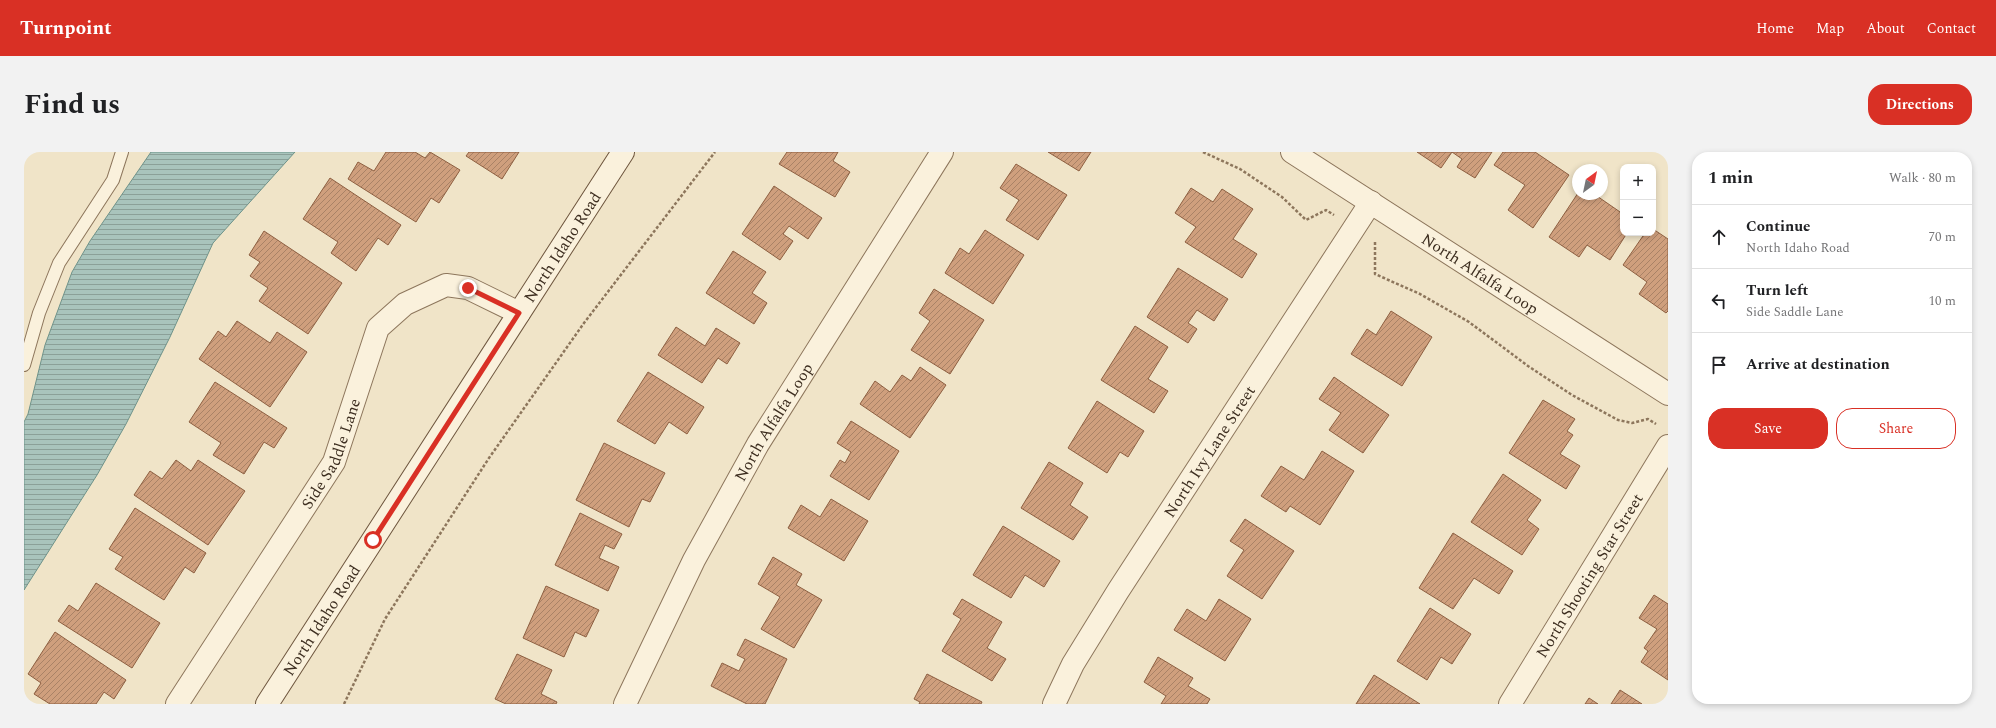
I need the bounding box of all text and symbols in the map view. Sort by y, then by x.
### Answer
text: Turnpoint [20,14,112,43]
text: Home [1756,18,1794,39]
text: Map [1816,18,1844,39]
text: About [1866,18,1905,39]
text: Contact [1927,18,1976,39]
text: Find us [24,83,120,126]
button: Directions [1868,84,1972,125]
north arrow [1572,164,1608,200]
map controls [1620,164,1656,236]
button: + [1620,164,1656,200]
text: 1 min [1708,165,1753,191]
text: Walk · 80 m [1889,168,1956,188]
street label: North Idaho Road [518,187,607,308]
button: − [1620,200,1656,236]
text: Continue [1746,215,1811,238]
icon: ahead [1708,226,1730,248]
street label: North Alfalfa Loop [1416,227,1543,321]
text: 70 m [1929,227,1956,247]
text: North Idaho Road [1746,238,1850,258]
route end [459,279,477,297]
text: Turn left [1746,279,1808,302]
icon: left [1708,290,1730,312]
text: 10 m [1929,291,1956,311]
text: Side Saddle Lane [1746,302,1844,322]
text: Arrive at destination [1746,353,1890,376]
icon: arrive [1708,354,1730,376]
street label: North Alfalfa Loop [729,358,819,486]
street label: North Ivy Lane Street [1158,380,1262,522]
street label: Side Saddle Lane [296,395,367,514]
button: Save [1708,408,1828,449]
button: Share [1836,408,1956,449]
street label: North Shooting Star Street [1530,489,1650,663]
route start [364,531,382,549]
street label: North Idaho Road [277,560,367,681]

